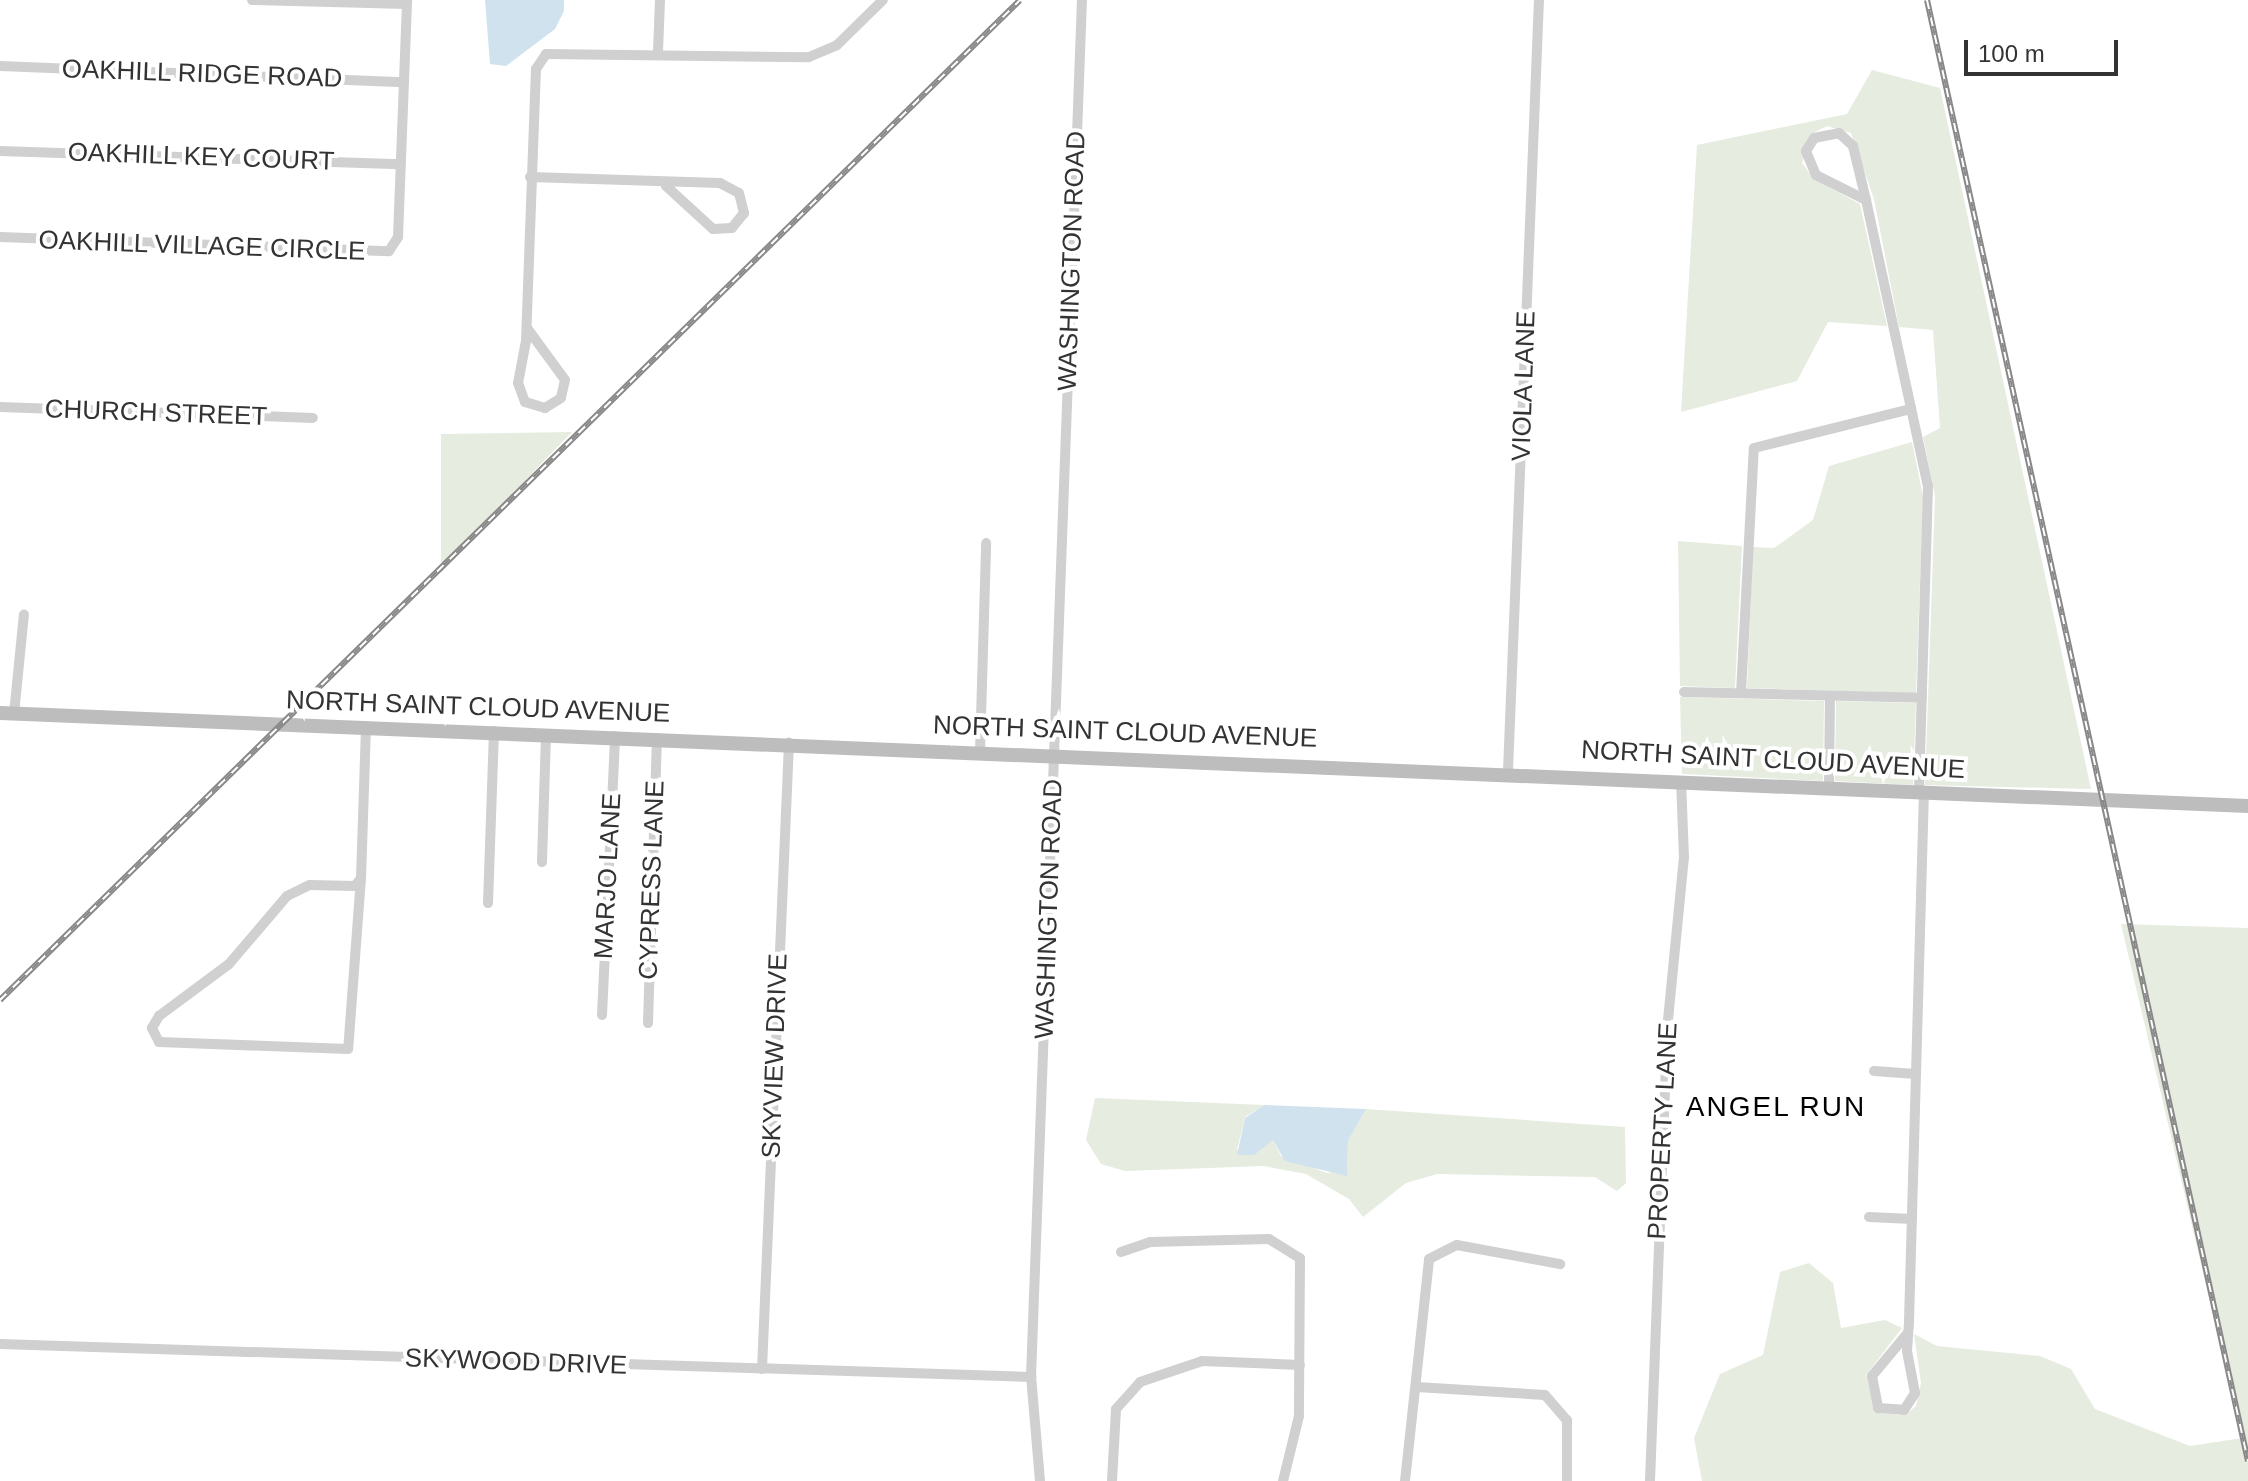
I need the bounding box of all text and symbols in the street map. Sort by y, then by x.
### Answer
scale bar [1968,24,2122,74]
text: 100 m [1978,40,2045,67]
street label: OAKHILL RIDGE ROAD [61,53,343,95]
street label: WASHINGTON ROAD [1052,131,1092,391]
street label: OAKHILL KEY COURT [66,137,336,177]
street label: OAKHILL VILLAGE CIRCLE [38,225,366,267]
street label: VIOLA LANE [1506,310,1542,462]
street label: CHURCH STREET [44,394,268,432]
street label: NORTH SAINT CLOUD AVENUE [284,685,672,729]
street label: NORTH SAINT CLOUD AVENUE [931,710,1319,754]
street label: NORTH SAINT CLOUD AVENUE [1579,734,1967,786]
street label: WASHINGTON ROAD [1029,779,1069,1039]
street label: CYPRESS LANE [633,780,671,980]
street label: MARJO LANE [588,792,628,960]
street label: SKYVIEW DRIVE [756,953,794,1159]
street label: PROPERTY LANE [1642,1021,1684,1241]
district label: ANGEL RUN [1685,1090,1867,1124]
street label: SKYWOOD DRIVE [404,1343,628,1381]

